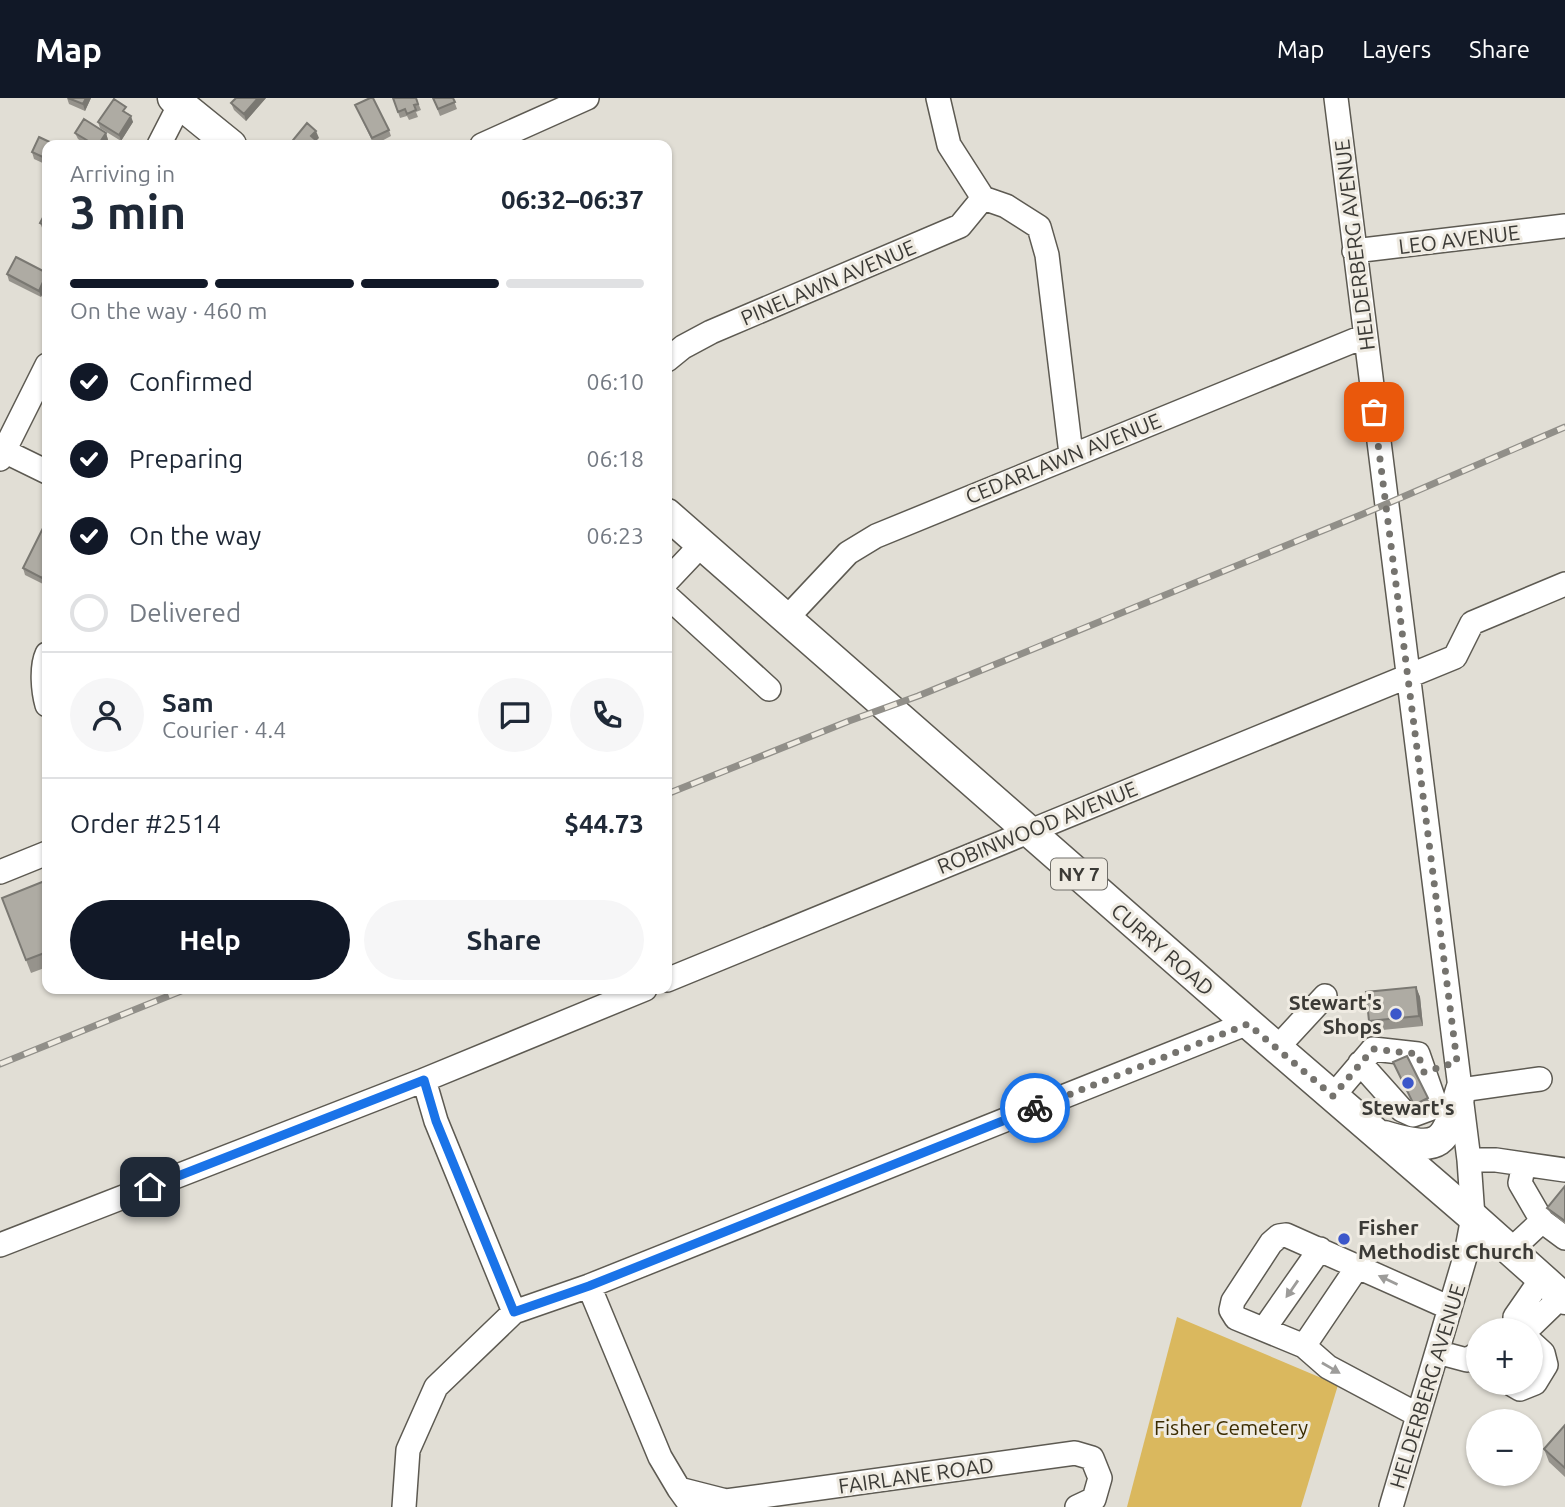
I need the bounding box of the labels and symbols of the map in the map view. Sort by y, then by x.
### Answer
street label: HELDERBERG AVENUE [1329,138,1379,352]
street label: LEO AVENUE [1397,220,1521,258]
street label: PINELAWN AVENUE [737,234,919,330]
pin [1344,382,1404,442]
street label: CEDARLAWN AVENUE [962,408,1164,508]
street label: ROBINWOOD AVENUE [934,776,1140,878]
road number: NY 7 [1051,859,1107,890]
street label: CURRY ROAD [1107,898,1219,1000]
place label: Stewart's Shops [1289,990,1382,1038]
marker: Stewart's Shops [1388,1006,1404,1022]
courier [1000,1073,1070,1143]
marker: Stewart's [1400,1075,1416,1091]
place label: Stewart's [1361,1095,1455,1119]
pin [120,1157,180,1217]
place label: Fisher Methodist Church [1358,1215,1534,1263]
marker: Fisher Methodist Church [1336,1231,1352,1247]
one-way arrow [1378,1274,1398,1286]
one-way arrow [1285,1280,1299,1298]
street label: HELDERBERG AVENUE [1384,1281,1470,1491]
one-way arrow [1322,1362,1341,1374]
park label: Fisher Cemetery [1154,1415,1308,1439]
street label: FAIRLANE ROAD [837,1452,995,1498]

